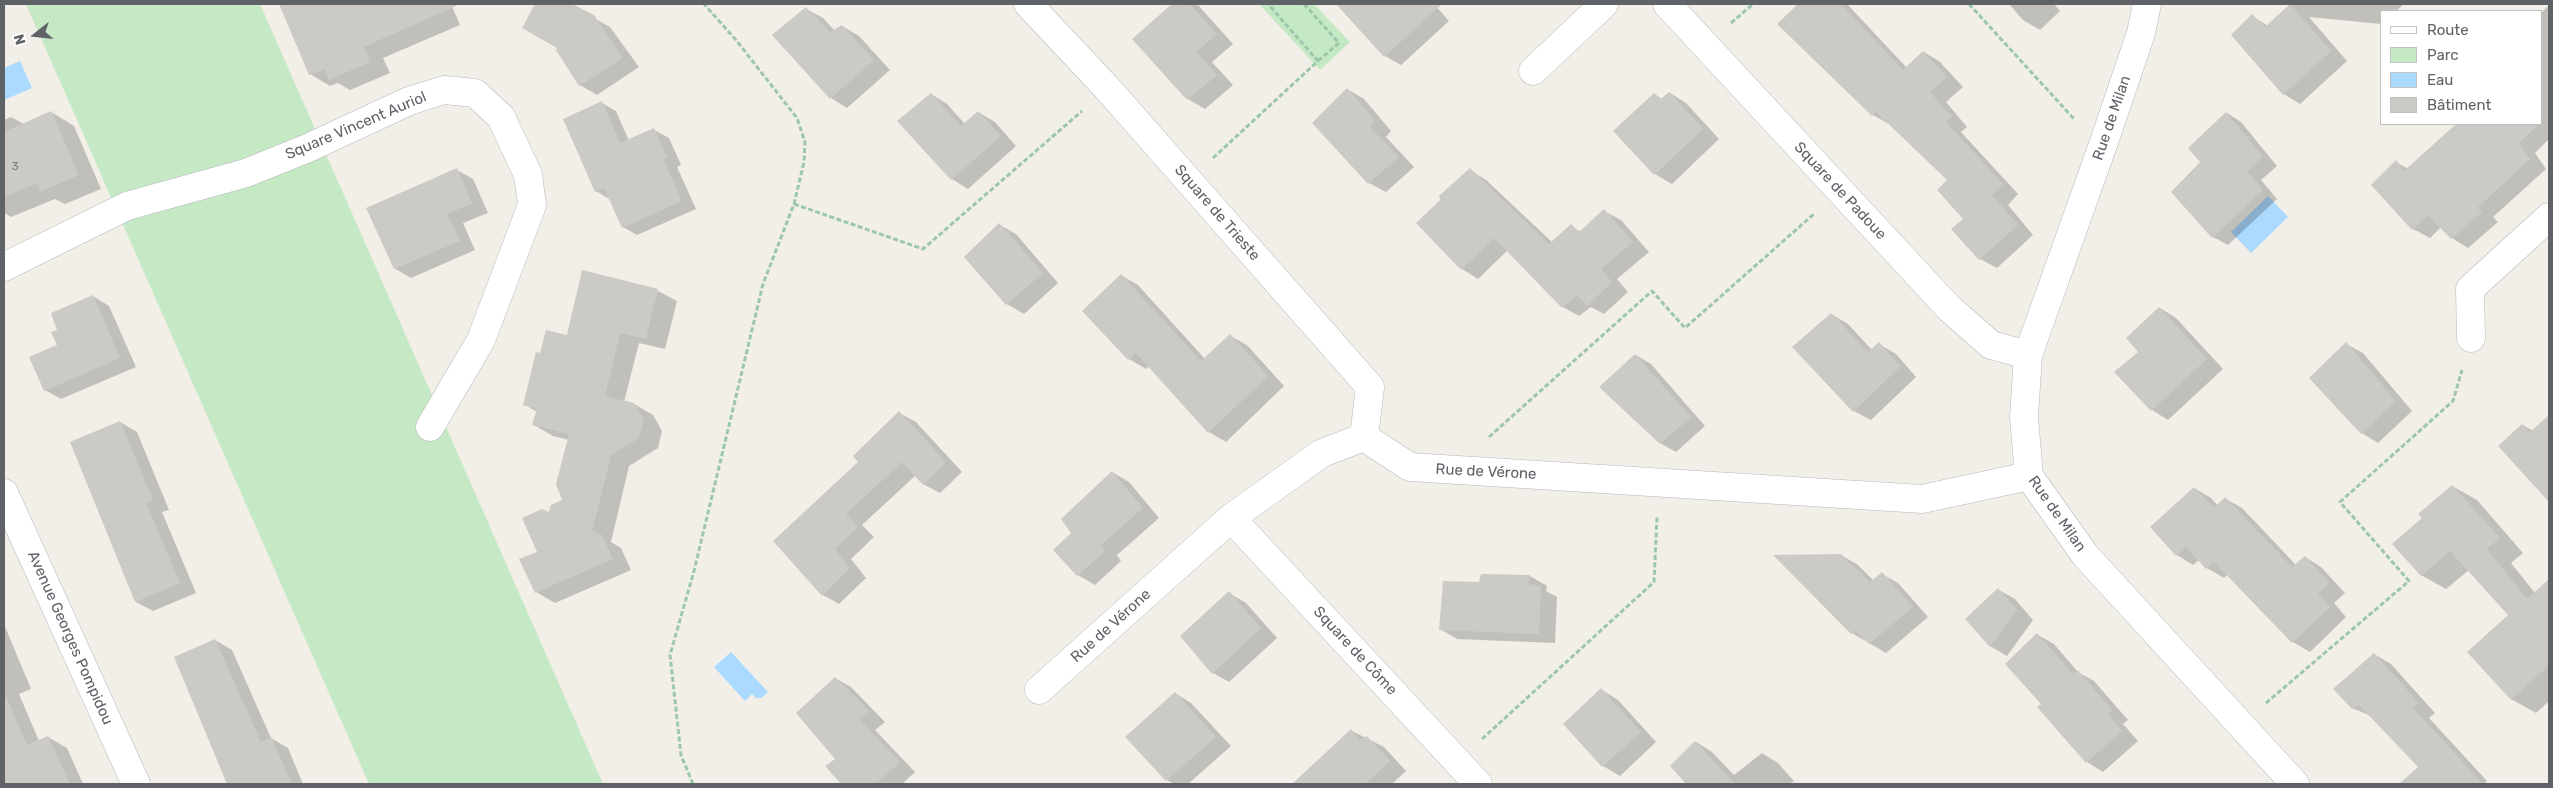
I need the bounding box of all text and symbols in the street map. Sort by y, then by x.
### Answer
north arrow [10,10,60,60]
legend [2380,10,2543,125]
text: Route [2427,21,2469,39]
text: N [11,32,30,46]
text: Parc [2427,46,2459,64]
text: Eau [2427,71,2453,89]
street label: Rue de Milan [2089,73,2135,163]
street label: Square Vincent Auriol [283,88,429,164]
text: Bâtiment [2427,96,2491,114]
street label: Square de Padoue [1790,138,1890,244]
house number: 3 [11,160,19,174]
street label: Square de Trieste [1170,161,1264,265]
street label: Rue de Vérone [1435,460,1537,484]
street label: Rue de Milan [2024,473,2090,555]
street label: Avenue Georges Pompidou [23,548,117,728]
street label: Rue de Vérone [1067,586,1155,666]
street label: Square de Côme [1309,603,1401,699]

